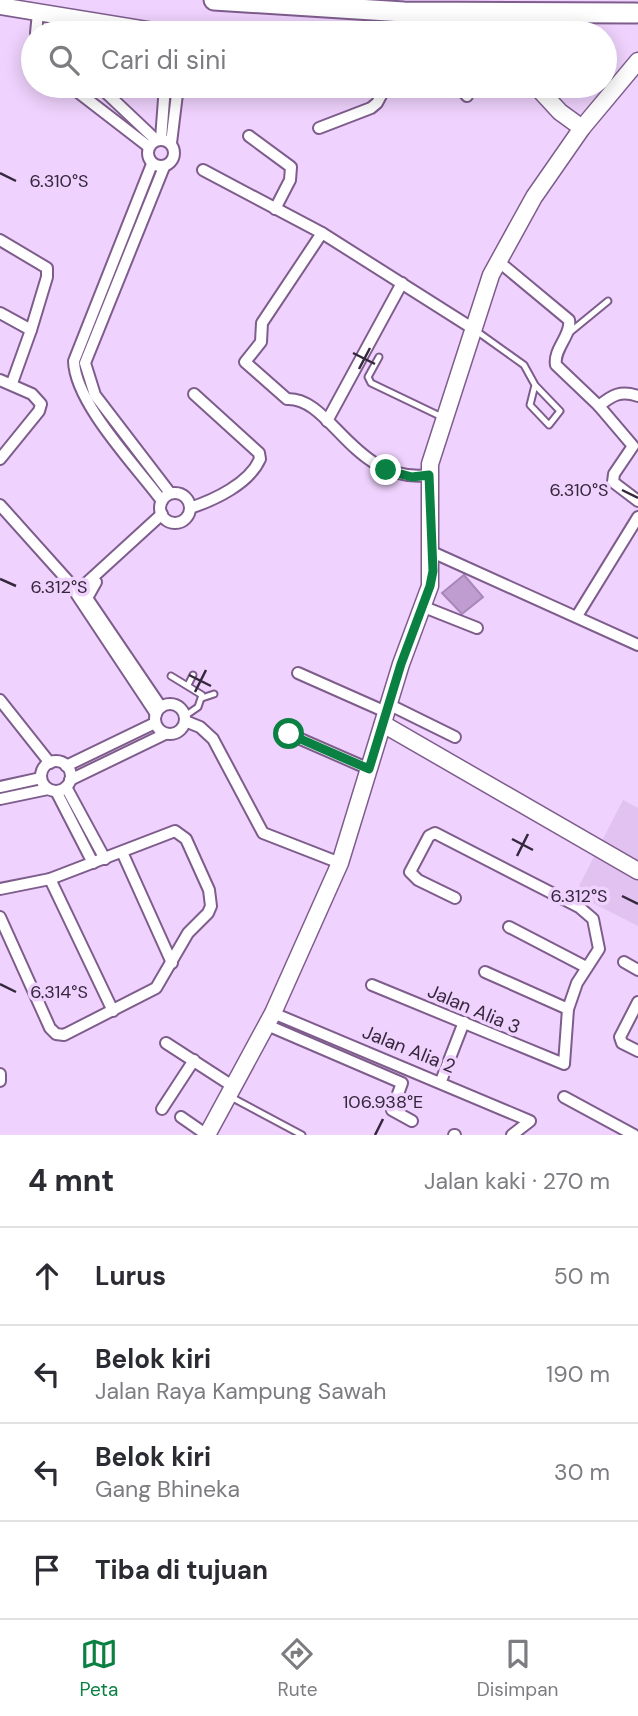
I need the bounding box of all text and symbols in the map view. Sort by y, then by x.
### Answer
search box [21,21,617,98]
icon: search [45,41,83,79]
text: Cari di sini [101,43,226,77]
text: 6.310°S [29,169,89,193]
route end [370,454,401,485]
text: 6.310°S [549,478,609,502]
text: 6.312°S [30,575,88,599]
route start [273,718,304,749]
text: 6.312°S [550,884,608,908]
street label: Jalan Alia 3 [424,978,524,1040]
text: 6.314°S [30,980,88,1004]
street label: Jalan Alia 2 [359,1019,459,1079]
text: 106.938°E [343,1090,423,1114]
text: 4 mnt [28,1161,114,1200]
text: Jalan kaki · 270 m [424,1166,610,1196]
icon: ahead [28,1257,66,1295]
text: Lurus [95,1259,166,1293]
text: 50 m [554,1261,610,1291]
text: Belok kiri [95,1342,211,1376]
icon: left [28,1355,66,1393]
text: 190 m [546,1359,610,1389]
text: Jalan Raya Kampung Sawah [95,1376,386,1406]
text: Belok kiri [95,1440,211,1474]
icon: left [28,1453,66,1491]
text: 30 m [554,1457,610,1487]
text: Gang Bhineka [95,1474,240,1504]
icon: arrive [28,1551,66,1589]
text: Tiba di tujuan [95,1553,268,1587]
tab: Peta [80,1635,118,1702]
tab: Rute [277,1635,318,1702]
tab: Disimpan [477,1635,558,1702]

